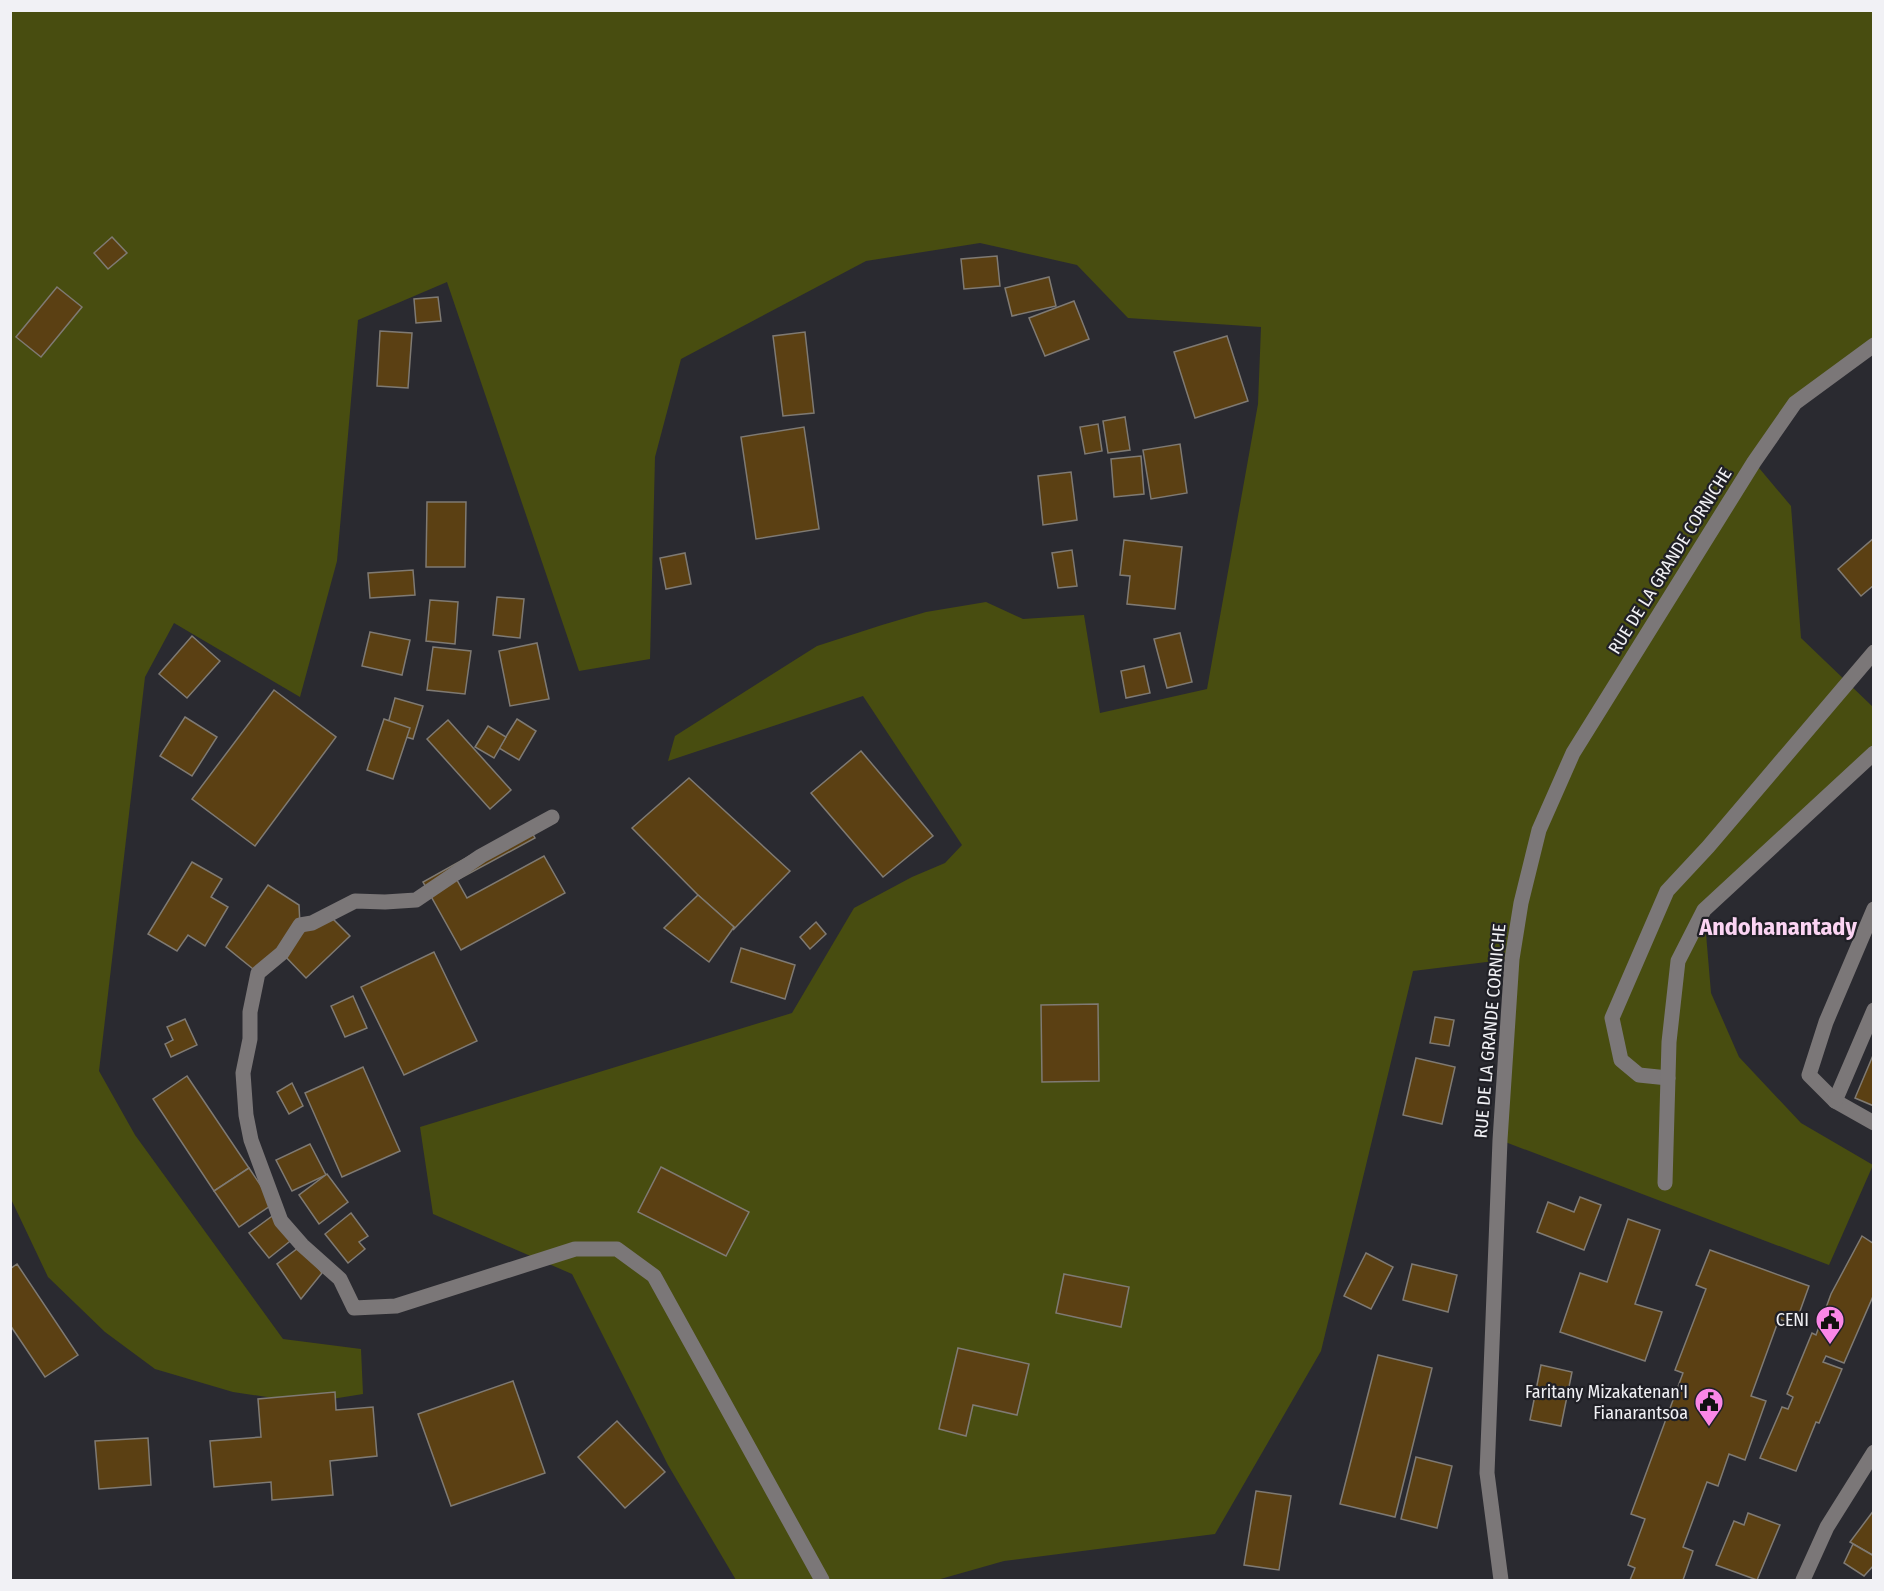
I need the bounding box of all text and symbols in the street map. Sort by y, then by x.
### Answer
street label: RUE DE LA GRANDE CORNICHE [1604,464,1736,658]
district label: Andohanantady [1698,913,1857,941]
street label: RUE DE LA GRANDE CORNICHE [1470,923,1510,1139]
public building icon: CENI [1814,1304,1846,1346]
place label: CENI [1776,1309,1809,1331]
place label: Faritany Mizakatenan'I Fianarantsoa [1525,1381,1688,1424]
public building icon: Faritany Mizakatenan'I Fianarantsoa [1693,1386,1725,1428]

